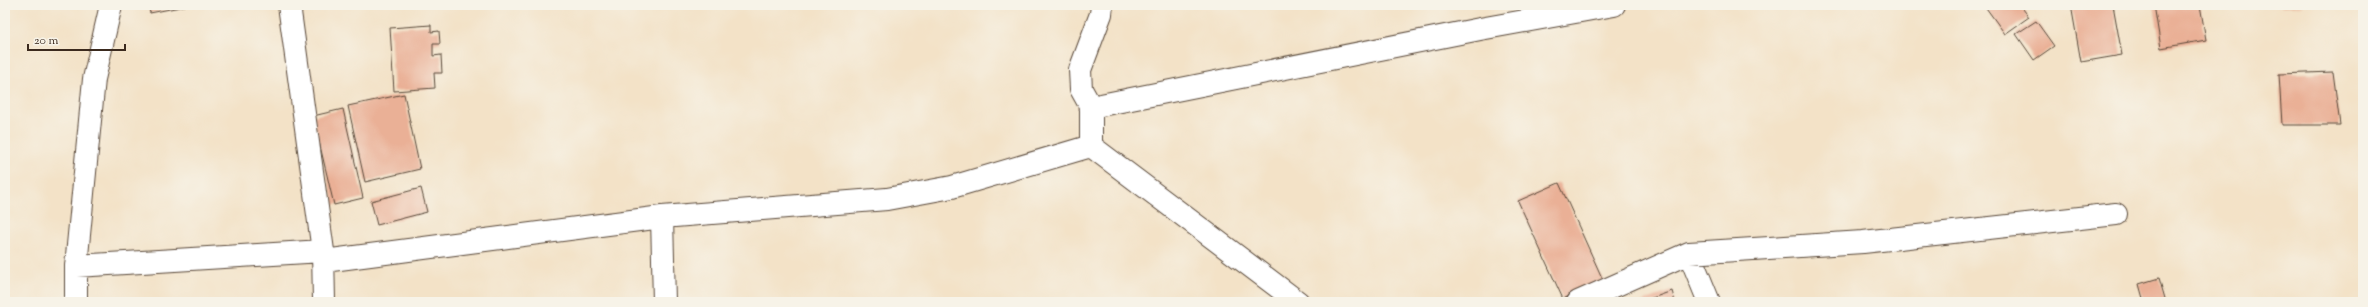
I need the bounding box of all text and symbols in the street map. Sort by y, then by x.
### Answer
scale bar [28,26,125,52]
text: 20 m [34,32,59,50]

